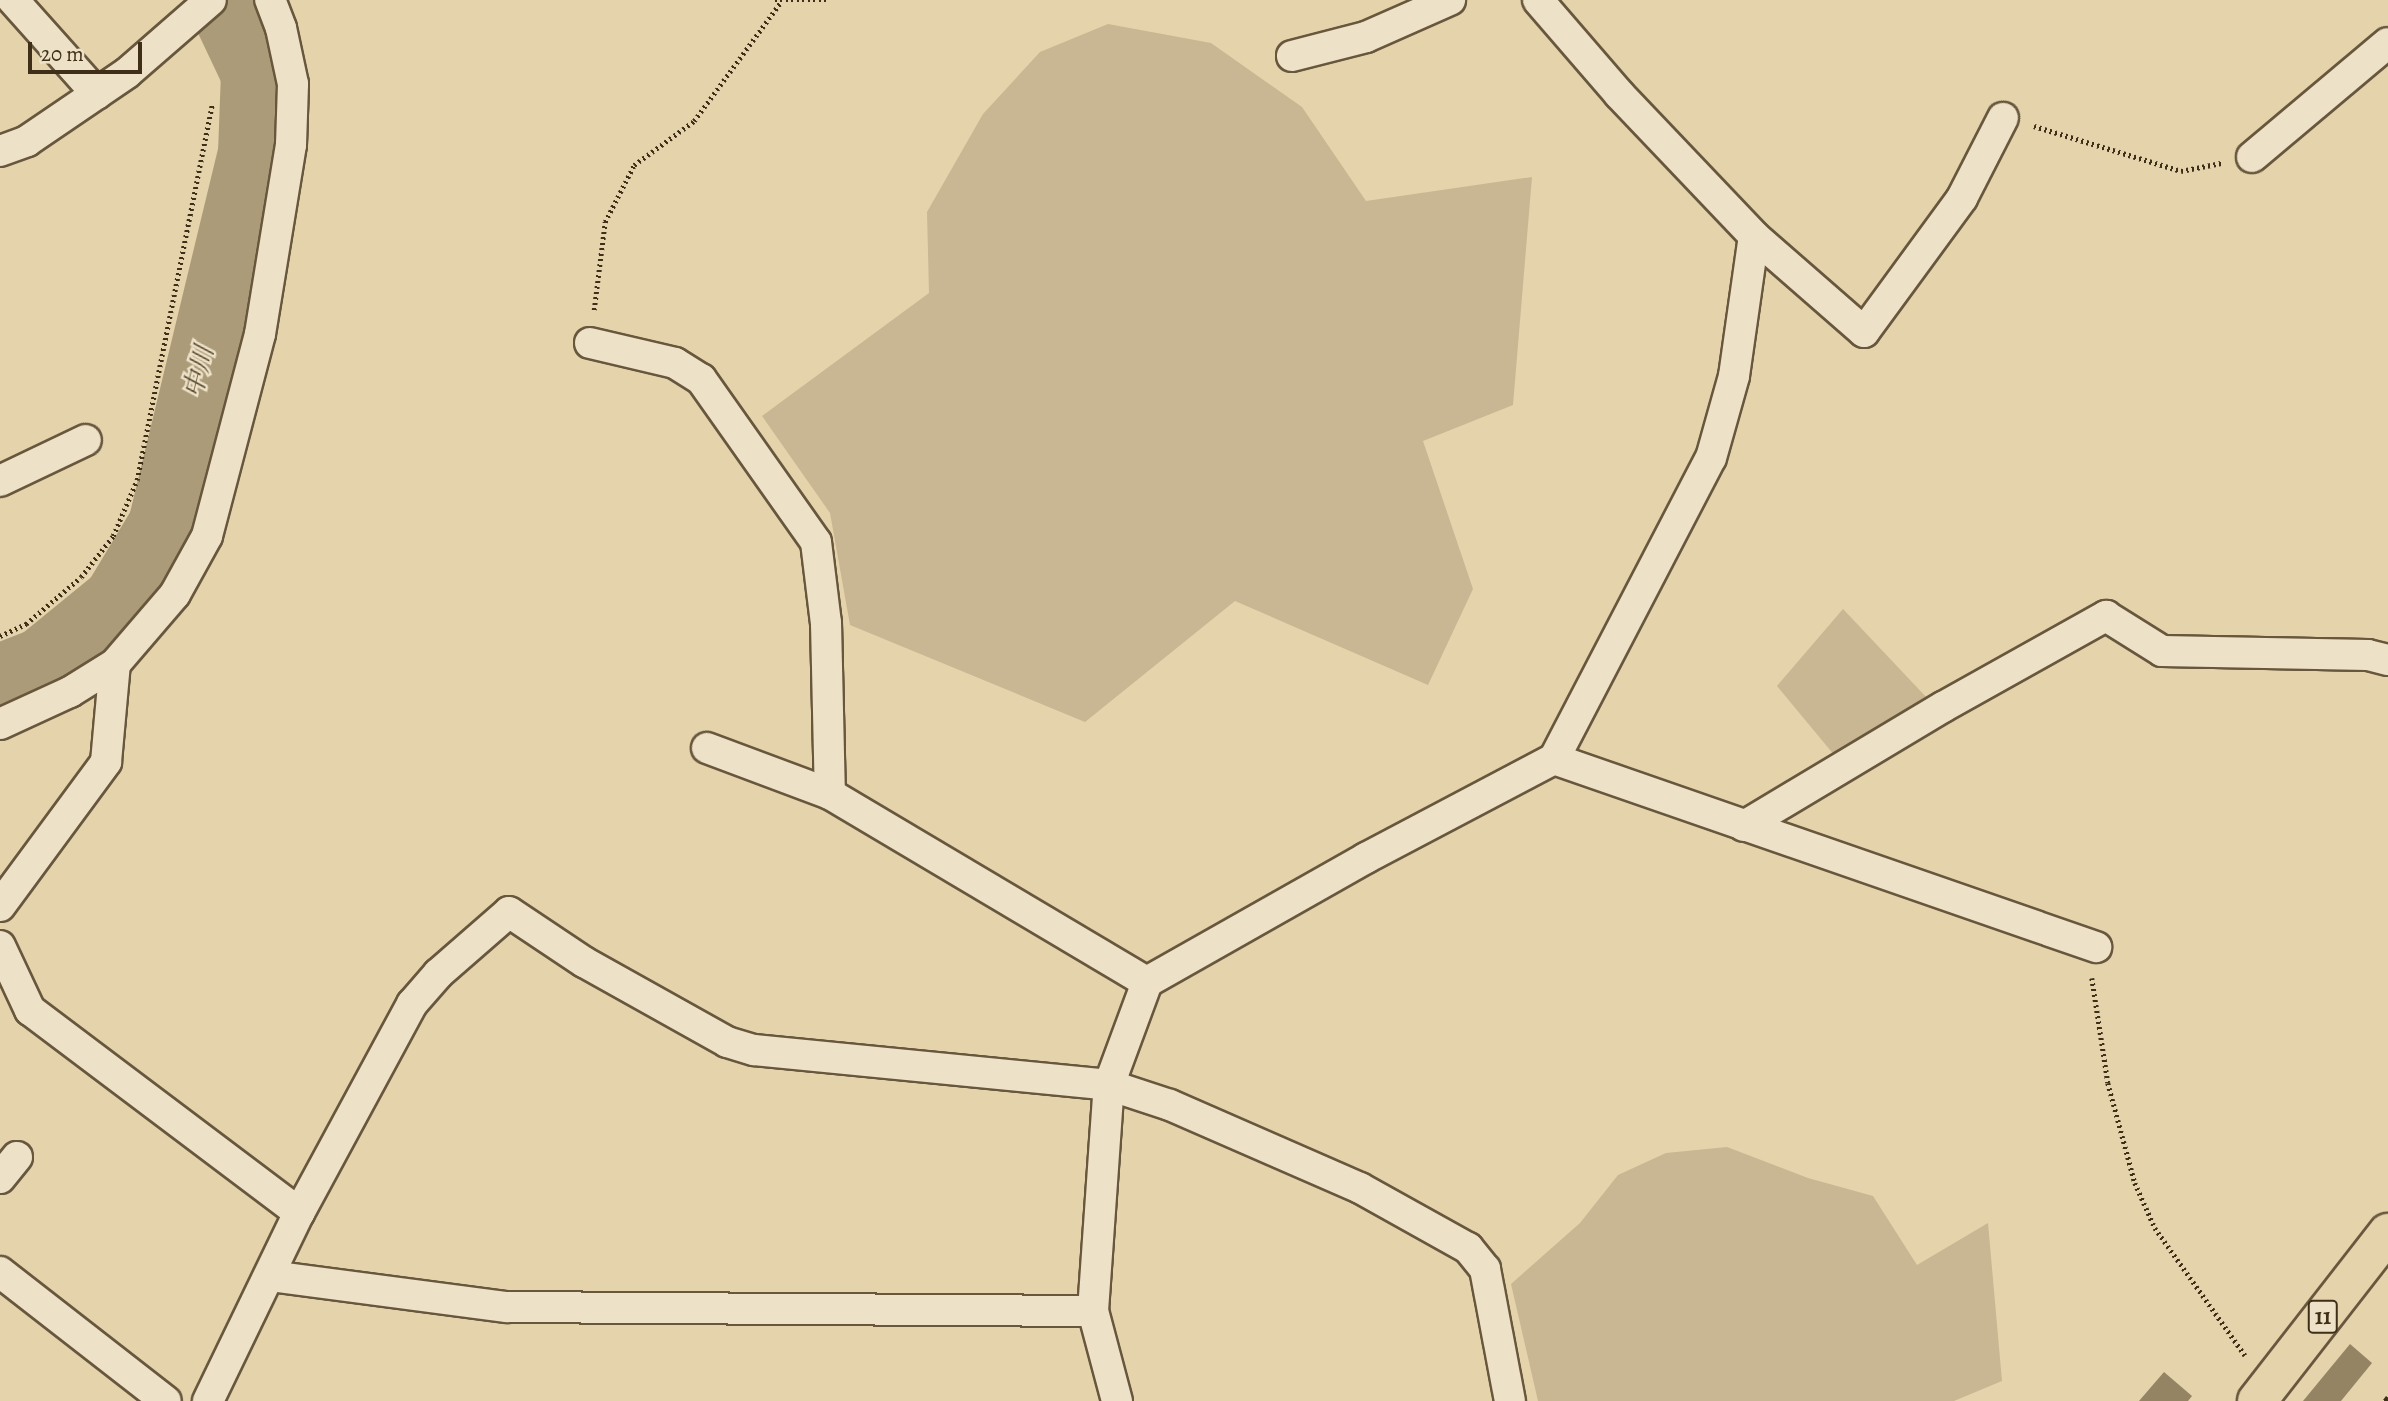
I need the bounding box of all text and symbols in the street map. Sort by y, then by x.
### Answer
scale bar [32,28,145,72]
text: 20 m [41,40,84,68]
water label: 中川 [178,343,220,401]
road number: 11 [2307,1298,2339,1336]

